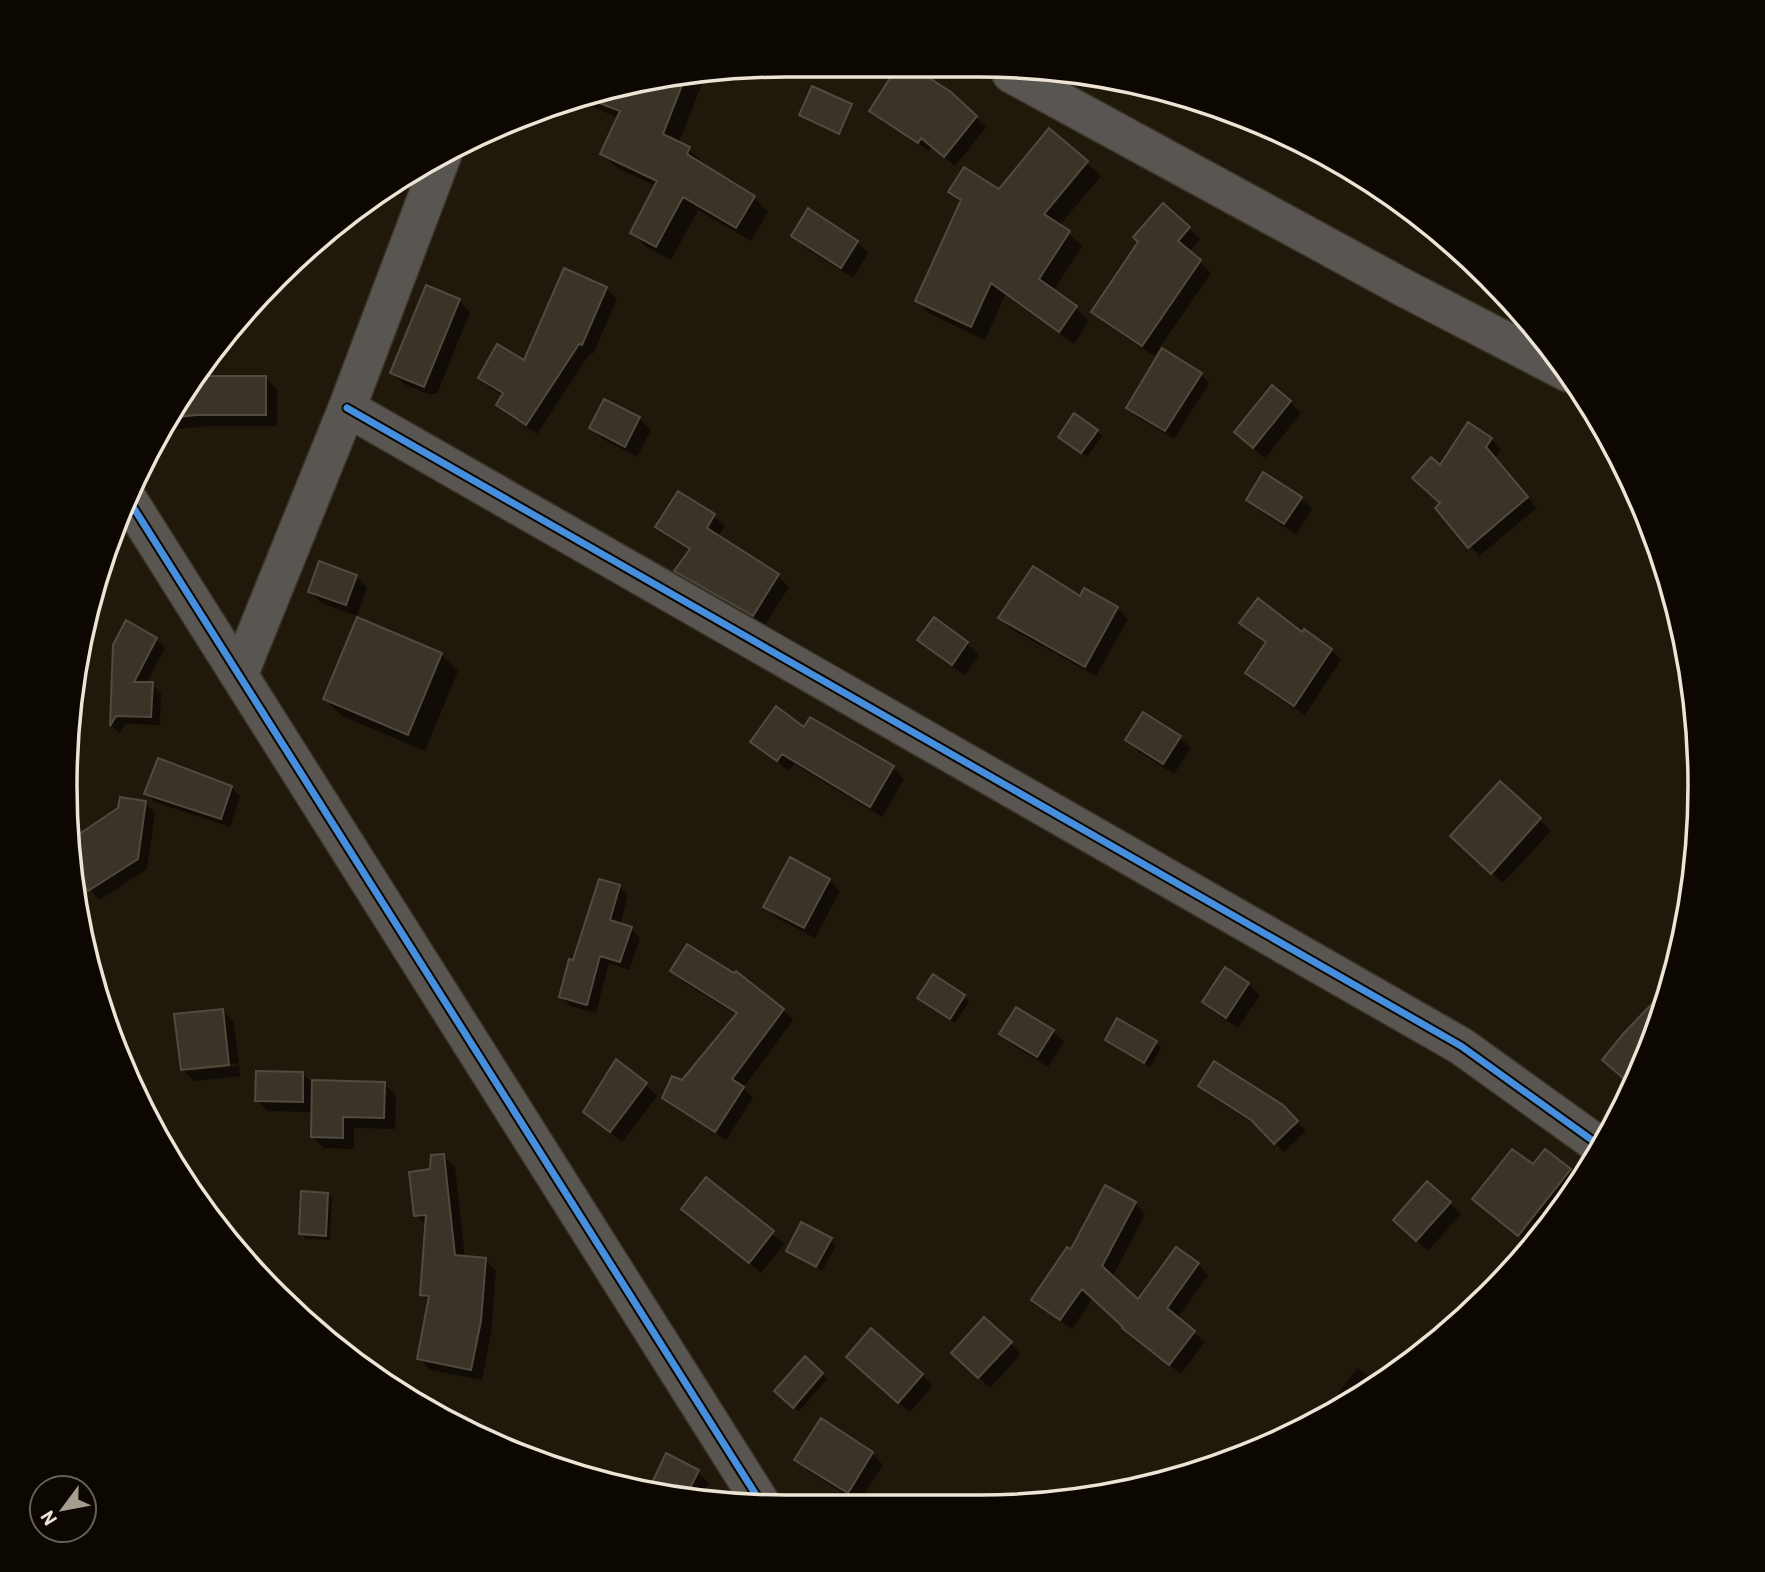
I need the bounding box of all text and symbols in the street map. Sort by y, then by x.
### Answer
north arrow [28,1474,98,1544]
text: N [35,1507,61,1530]

